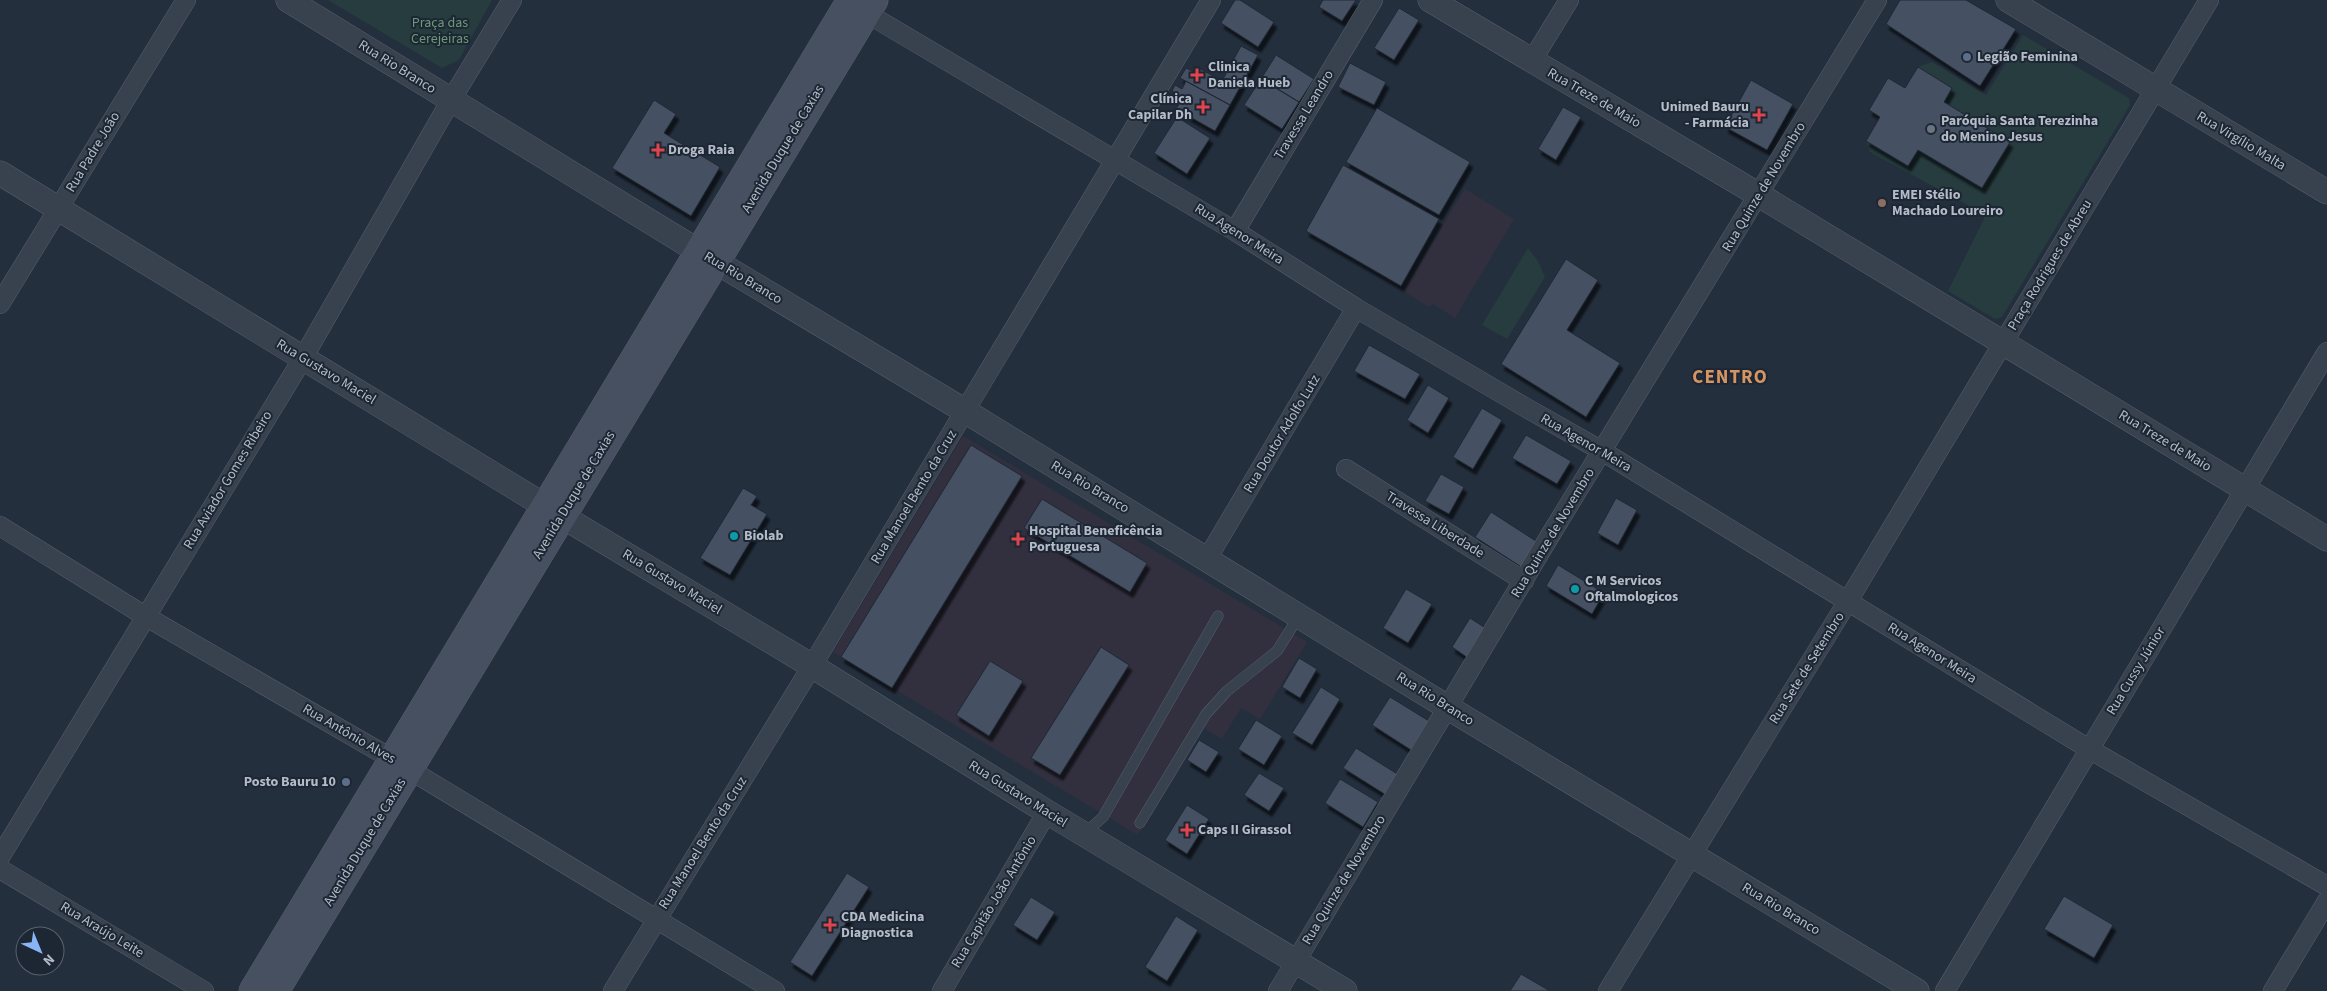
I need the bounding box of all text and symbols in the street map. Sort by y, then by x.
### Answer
park label: Praça das Cerejeiras [411,13,469,49]
street label: Rua Rio Branco [354,35,440,99]
place label: Legião Feminina [1977,47,2078,67]
marker: Legião Feminina [1961,51,1973,63]
place label: Clinica Daniela Hueb [1208,57,1290,93]
street label: Rua Treze de Maio [1543,63,1645,133]
street label: Travessa Leandro [1269,66,1339,164]
marker: Clinica Daniela Hueb [1190,68,1204,82]
street label: Avenida Duque de Caxias [737,81,829,217]
place label: Clínica Capilar Dh [1128,89,1192,125]
place label: Unimed Bauru - Farmácia [1660,97,1749,133]
marker: Clínica Capilar Dh [1196,100,1210,114]
street label: Rua Virgílio Malta [2193,106,2289,176]
street label: Rua Padre João [61,108,125,196]
marker: Unimed Bauru - Farmácia [1753,109,1765,121]
place label: Paróquia Santa Terezinha do Menino Jesus [1941,111,2098,147]
street label: Rua Quinze de Novembro [1717,118,1811,256]
marker: Paróquia Santa Terezinha do Menino Jesus [1925,123,1937,135]
place label: Droga Raia [668,140,735,160]
marker: Droga Raia [652,144,664,156]
place label: EMEI Stélio Machado Loureiro [1892,185,2003,221]
street label: Praça Rodrigues de Abreu [2003,196,2097,334]
marker: EMEI Stélio Machado Loureiro [1876,197,1888,209]
street label: Rua Agenor Meira [1190,199,1288,269]
street label: Rua Rio Branco [700,247,786,309]
street label: Rua Gustavo Maciel [272,334,380,410]
district label: CENTRO [1692,364,1768,391]
street label: Rua Doutor Adolfo Lutz [1239,371,1325,497]
street label: Rua Treze de Maio [2115,405,2215,477]
street label: Rua Aviador Gomes Ribeiro [179,407,277,553]
street label: Rua Agenor Meira [1537,409,1635,477]
street label: Rua Manoel Bento da Cruz [866,426,962,568]
street label: Avenida Duque de Caxias [528,427,620,563]
street label: Rua Rio Branco [1047,456,1133,518]
street label: Rua Quinze de Novembro [1506,464,1600,602]
street label: Travessa Liberdade [1382,487,1488,563]
place label: Hospital Beneficência Portuguesa [1029,521,1162,557]
place label: Biolab [744,526,784,546]
marker: Biolab [728,530,740,542]
marker: Hospital Beneficência Portuguesa [1011,532,1025,546]
street label: Rua Gustavo Maciel [618,544,726,620]
place label: C M Servicos Oftalmologicos [1585,571,1678,607]
marker: C M Servicos Oftalmologicos [1569,583,1581,595]
street label: Rua Sete de Setembro [1764,608,1850,728]
street label: Rua Agenor Meira [1883,618,1981,688]
street label: Rua Cussy Júnior [2102,623,2170,719]
street label: Rua Rio Branco [1392,667,1478,731]
street label: Rua Antônio Alves [299,699,399,769]
street label: Rua Gustavo Maciel [965,756,1072,833]
place label: Posto Bauru 10 [244,772,336,792]
street label: Rua Manoel Bento da Cruz [654,773,752,913]
street label: Avenida Duque de Caxias [319,774,411,910]
marker: Posto Bauru 10 [340,776,352,788]
street label: Rua Quinze de Novembro [1297,811,1391,949]
place label: Caps II Girassol [1198,820,1291,840]
marker: Caps II Girassol [1180,823,1194,837]
street label: Rua Capitão João Antônio [946,832,1042,972]
street label: Rua Rio Branco [1738,878,1824,940]
street label: Rua Araújo Leite [56,897,148,963]
place label: CDA Medicina Diagnostica [841,907,924,943]
marker: CDA Medicina Diagnostica [823,918,837,932]
north arrow [15,926,65,976]
text: N [38,949,59,970]

